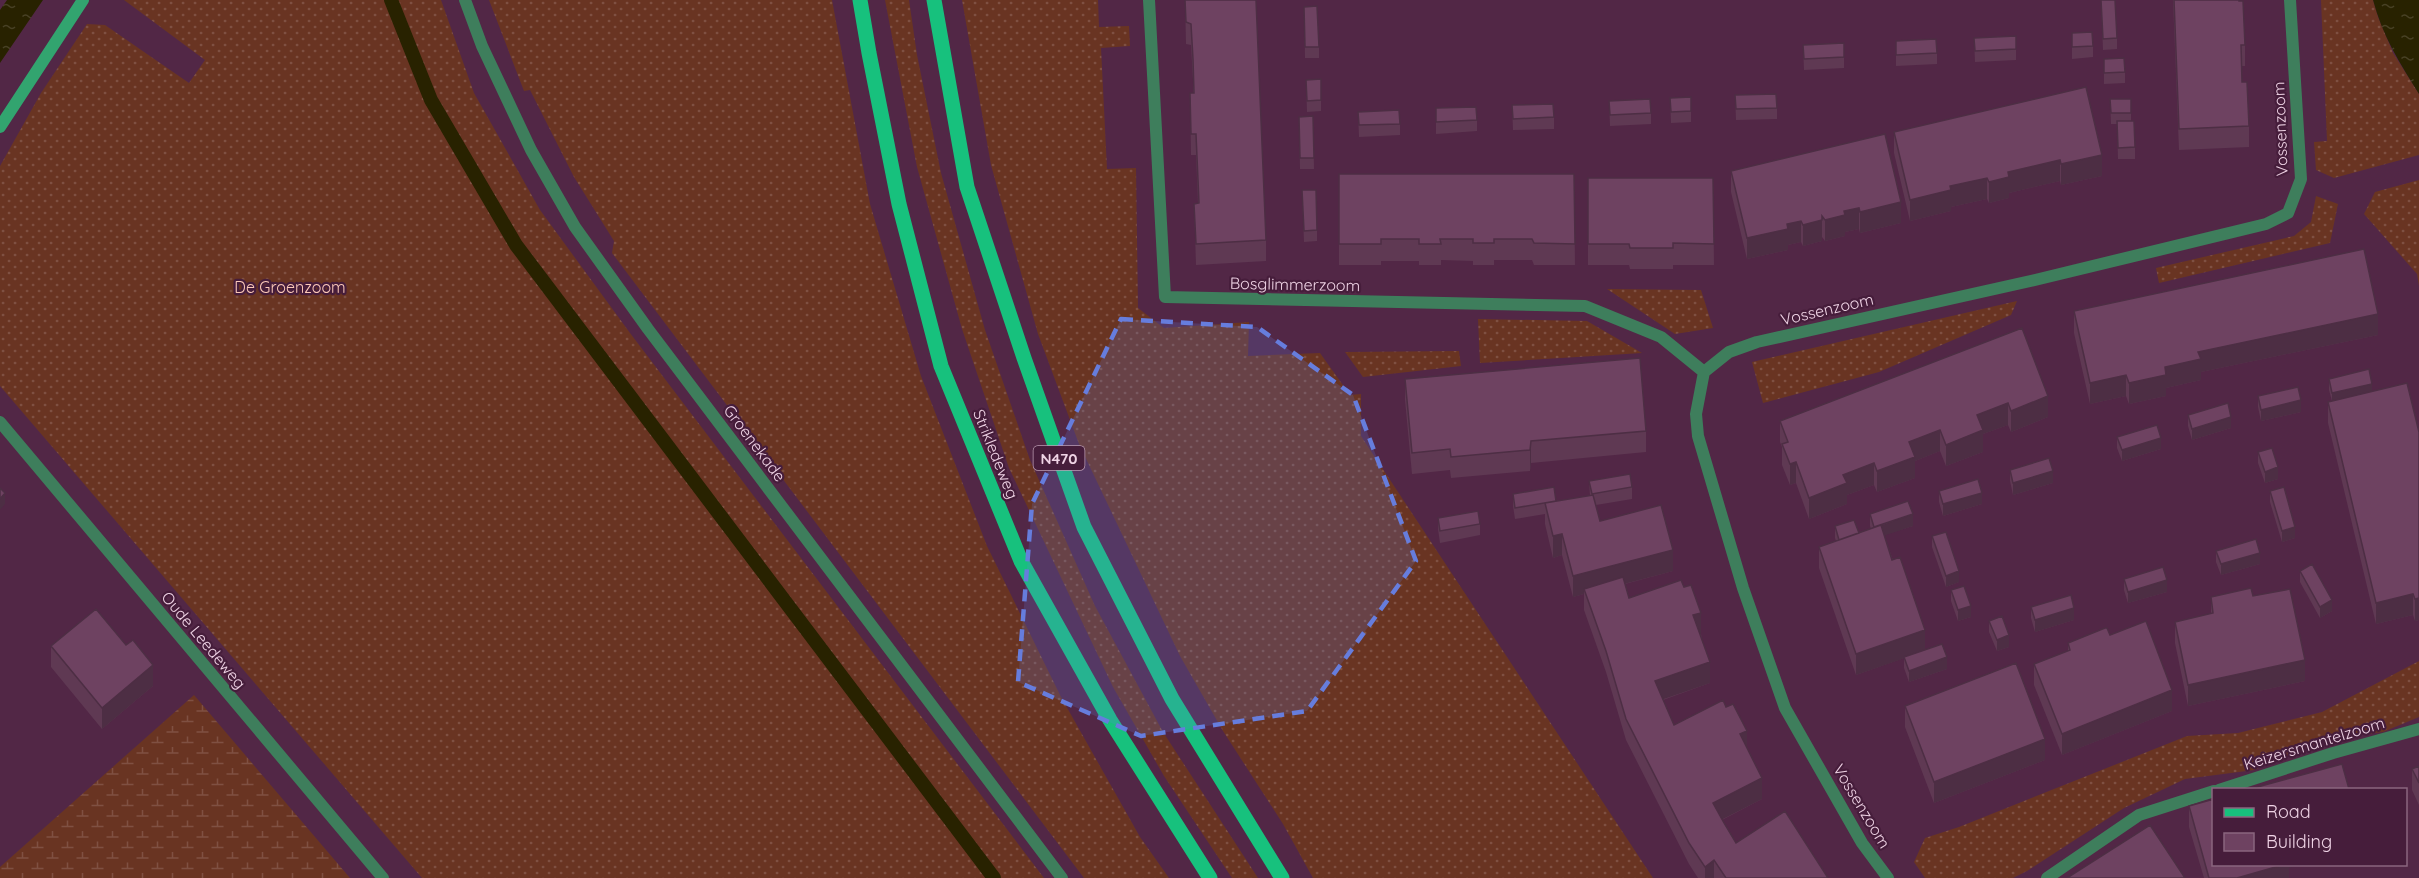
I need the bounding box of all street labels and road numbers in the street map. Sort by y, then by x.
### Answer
street label: Vossenzoom [2268,81,2292,177]
street label: Bosglimmerzoom [1230,273,1360,295]
street label: Vossenzoom [1779,289,1875,329]
street label: Groenekade [720,401,790,485]
street label: Strikledeweg [969,406,1023,502]
road number: N470 [1034,446,1084,470]
street label: Oude Leedeweg [158,587,250,693]
street label: Keizersmantelzoom [2241,712,2387,774]
street label: Vossenzoom [1829,760,1895,852]

